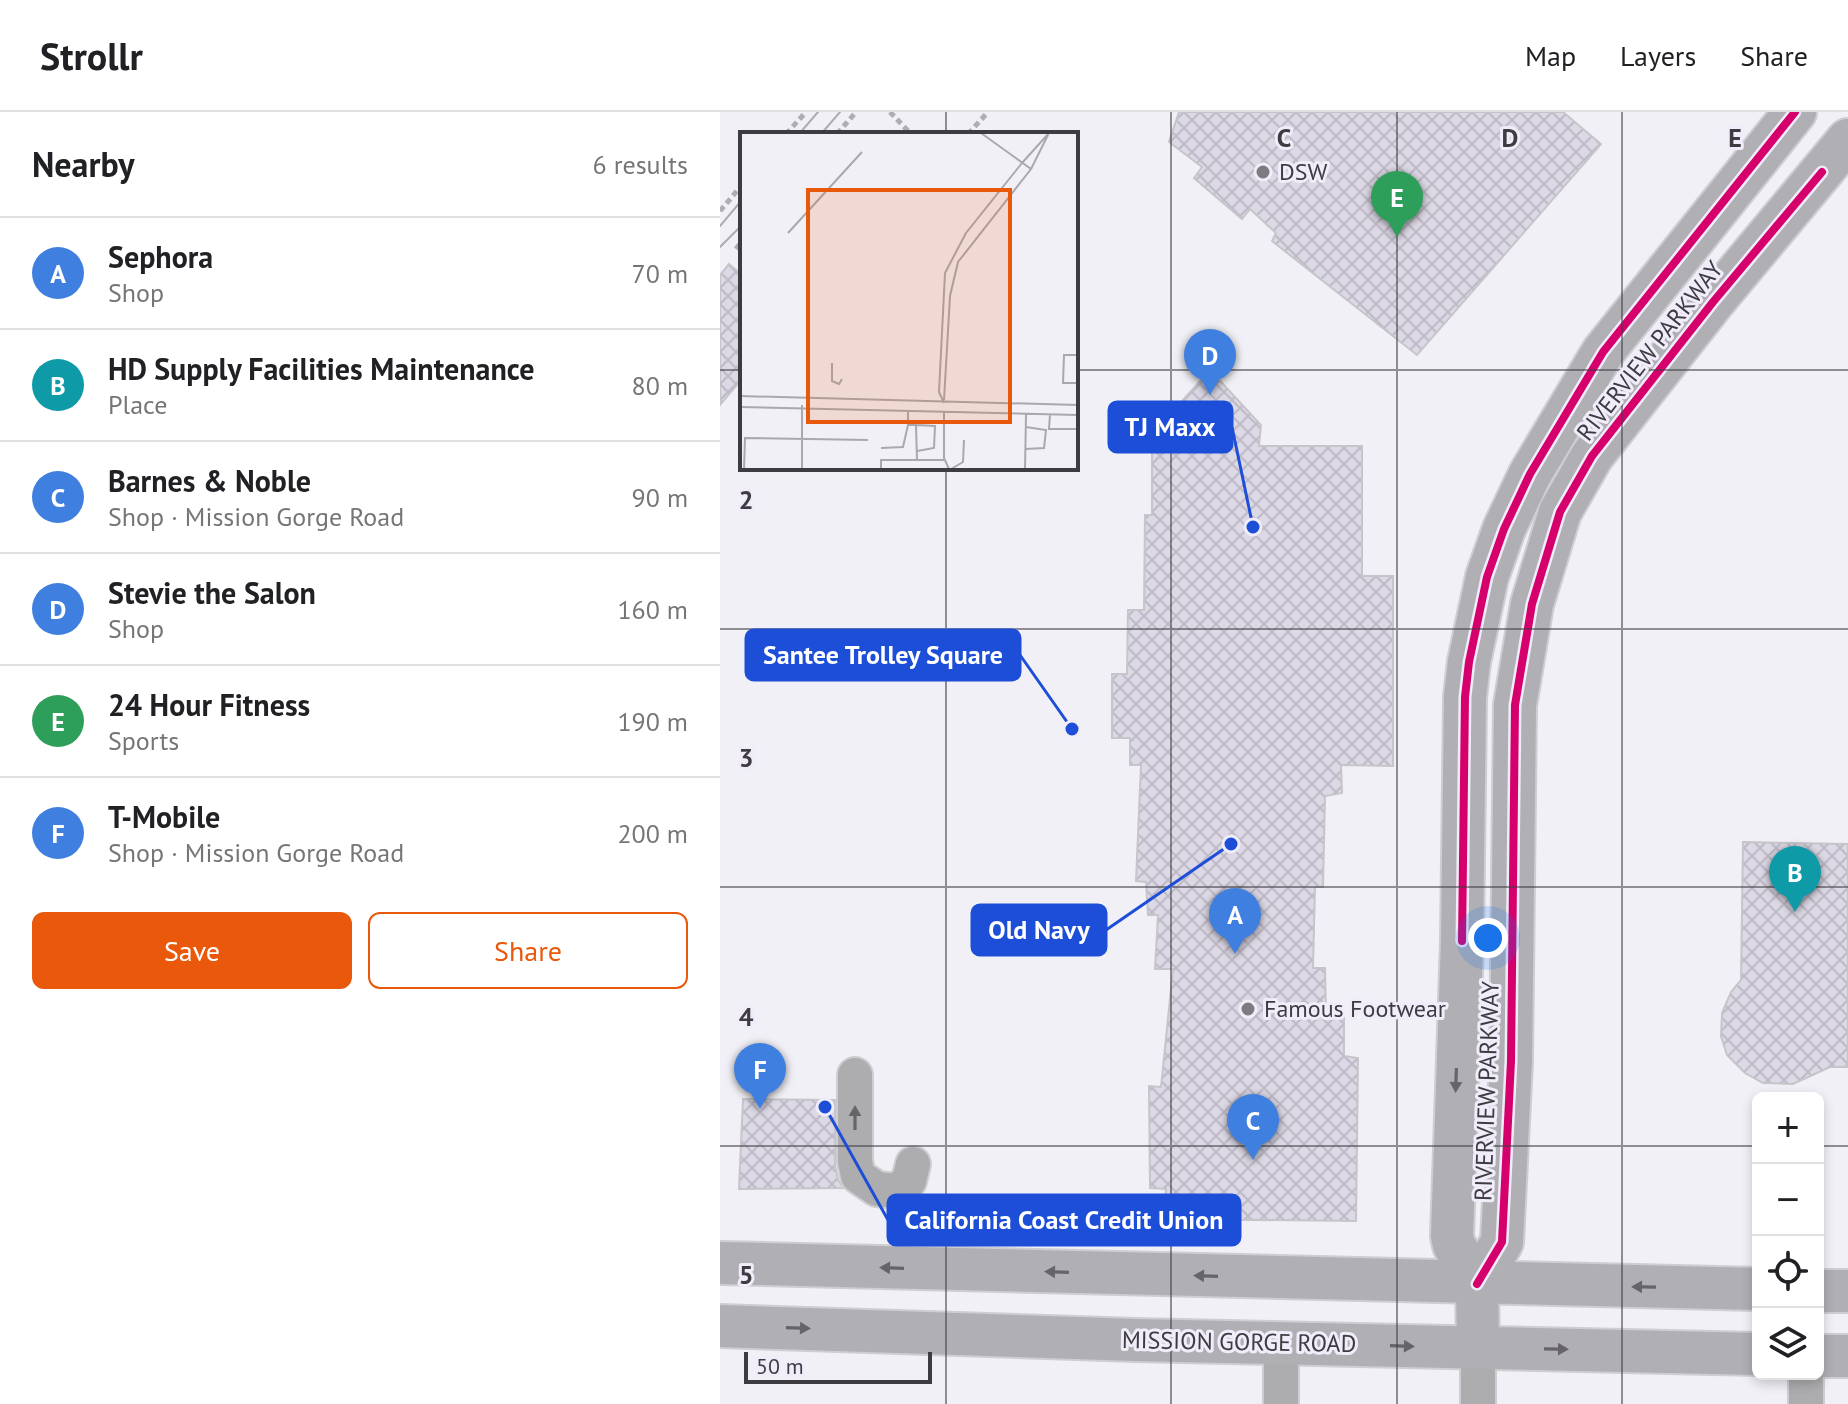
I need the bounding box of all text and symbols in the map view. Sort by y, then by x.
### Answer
text: Strollr [40,31,143,80]
text: Map [1525,37,1576,74]
text: Layers [1620,37,1696,74]
text: Share [1740,37,1808,74]
text: C [1277,121,1291,154]
text: D [1502,121,1518,154]
text: E [1728,121,1742,154]
inset map [740,132,1078,470]
text: Nearby [32,142,134,186]
text: 6 results [593,148,688,181]
place label: DSW [1279,156,1327,187]
marker: DSW [1254,163,1272,181]
pin: E [1371,171,1423,237]
text: Sephora [108,237,213,276]
street label: RIVERVIEW PARKWAY [1570,254,1730,447]
text: A [50,257,66,290]
text: 70 m [632,257,688,290]
text: Shop [108,276,164,309]
pin: D [1184,329,1236,395]
text: HD Supply Facilities Maintenance [108,349,535,388]
text: B [50,369,66,402]
text: 80 m [632,369,688,402]
text: Place [108,388,167,421]
callout: TJ Maxx [1109,402,1232,452]
text: TJ Maxx [1125,410,1216,443]
text: Barnes & Noble [108,461,311,500]
text: C [51,481,65,514]
text: 90 m [632,481,688,514]
text: 2 [739,483,753,516]
text: Shop · Mission Gorge Road [108,500,404,533]
text: Stevie the Salon [108,573,316,612]
text: D [50,593,66,626]
text: 160 m [617,593,688,626]
text: Shop [108,612,164,645]
callout: Santee Trolley Square [746,630,1020,680]
text: Santee Trolley Square [763,638,1003,671]
text: 24 Hour Fitness [108,685,310,724]
text: E [51,705,65,738]
text: 190 m [617,705,688,738]
text: Sports [108,724,179,757]
text: 3 [739,741,753,774]
text: T-Mobile [108,797,220,836]
text: F [51,817,65,850]
text: 200 m [617,817,688,850]
text: Shop · Mission Gorge Road [108,836,404,869]
pin: B [1769,846,1821,912]
pin: A [1209,888,1261,954]
callout: Old Navy [972,905,1106,955]
button: Save [32,912,352,989]
button: Share [368,912,688,989]
text: Old Navy [988,913,1090,946]
your location [1468,918,1508,958]
street label: RIVERVIEW PARKWAY [1467,980,1506,1201]
place label: Famous Footwear [1264,993,1446,1024]
text: 4 [739,1000,754,1033]
marker: Famous Footwear [1239,1000,1257,1018]
pin: F [734,1043,786,1109]
one-way arrow [1450,1068,1463,1093]
map controls [1752,1092,1824,1380]
button: + [1752,1092,1824,1164]
pin: C [1227,1094,1279,1160]
one-way arrow [849,1105,861,1130]
button: − [1752,1164,1824,1236]
callout: California Coast Credit Union [888,1195,1240,1245]
text: California Coast Credit Union [905,1203,1223,1236]
button: locate [1752,1236,1824,1308]
text: 5 [739,1258,753,1291]
one-way arrow [879,1261,904,1274]
one-way arrow [1044,1266,1069,1278]
one-way arrow [1193,1270,1218,1283]
one-way arrow [1631,1281,1656,1293]
button: layers [1752,1308,1824,1380]
one-way arrow [786,1322,811,1334]
street label: MISSION GORGE ROAD [1122,1324,1357,1359]
one-way arrow [1390,1339,1415,1352]
one-way arrow [1544,1343,1569,1356]
scale bar [744,1348,932,1384]
text: 50 m [756,1352,804,1380]

